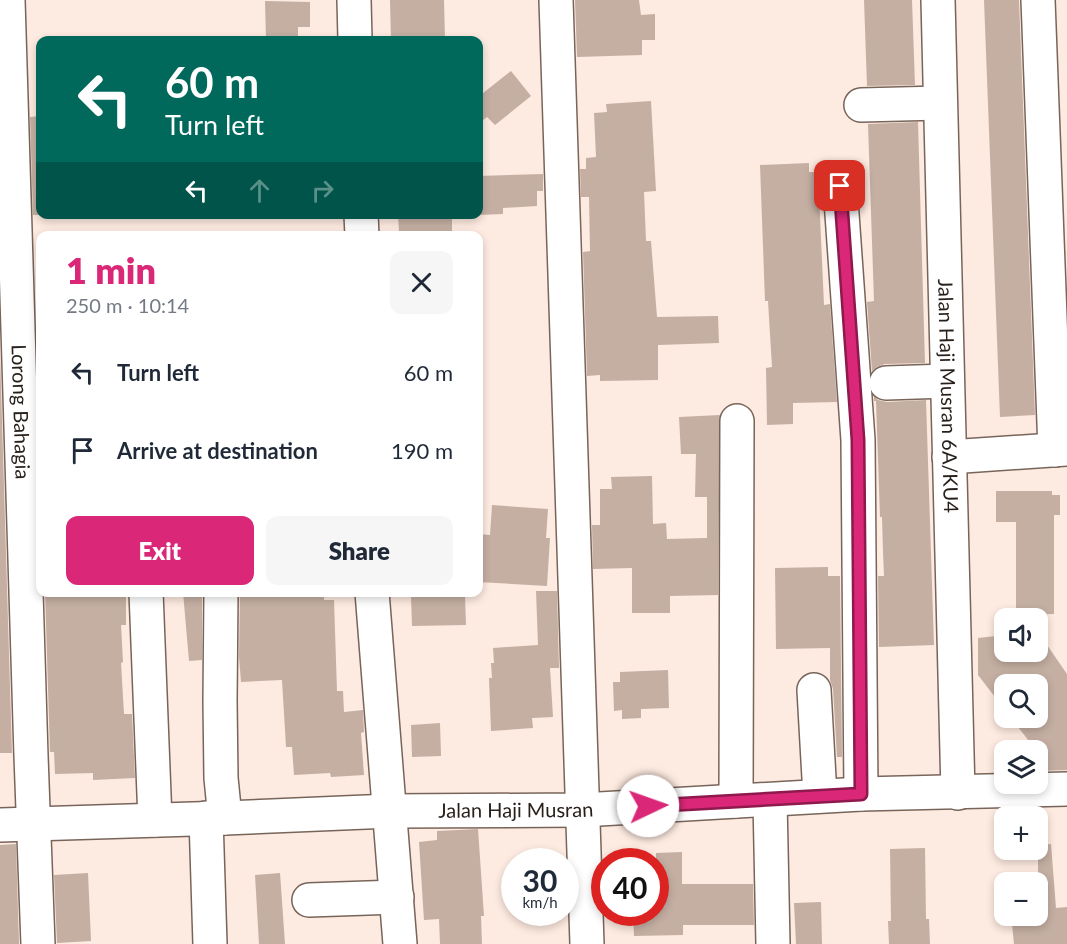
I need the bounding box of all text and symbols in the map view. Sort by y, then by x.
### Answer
text: 60 m [165,57,259,107]
icon: left [66,60,144,138]
text: Turn left [165,108,264,141]
pin [814,160,865,211]
icon: arrive [823,169,856,202]
icon: left [180,174,213,207]
icon: ahead [243,174,276,207]
icon: right [306,174,339,207]
text: 1 min [66,248,156,292]
button: close [390,251,453,314]
street label: Jalan Haji Musran 6A/KU4 [934,279,964,514]
text: 250 m · 10:14 [66,293,189,317]
street label: Lorong Bahagia [7,344,36,480]
icon: left [66,356,99,389]
text: Turn left [117,359,199,386]
text: 60 m [404,359,453,386]
icon: arrive [66,434,99,467]
text: Arrive at destination [117,437,318,464]
text: 190 m [391,437,453,464]
button: Exit [66,516,254,585]
button: Share [266,516,453,585]
map controls [994,608,1048,926]
button: sound [994,608,1048,662]
button: search [994,674,1048,728]
button: layers [994,740,1048,794]
position arrow [616,774,680,838]
street label: Jalan Haji Musran [438,796,594,822]
button: + [994,806,1048,860]
speed limit sign: 40 [591,848,669,926]
text: 30 [523,862,557,898]
button: − [994,872,1048,926]
text: km/h [522,893,558,911]

